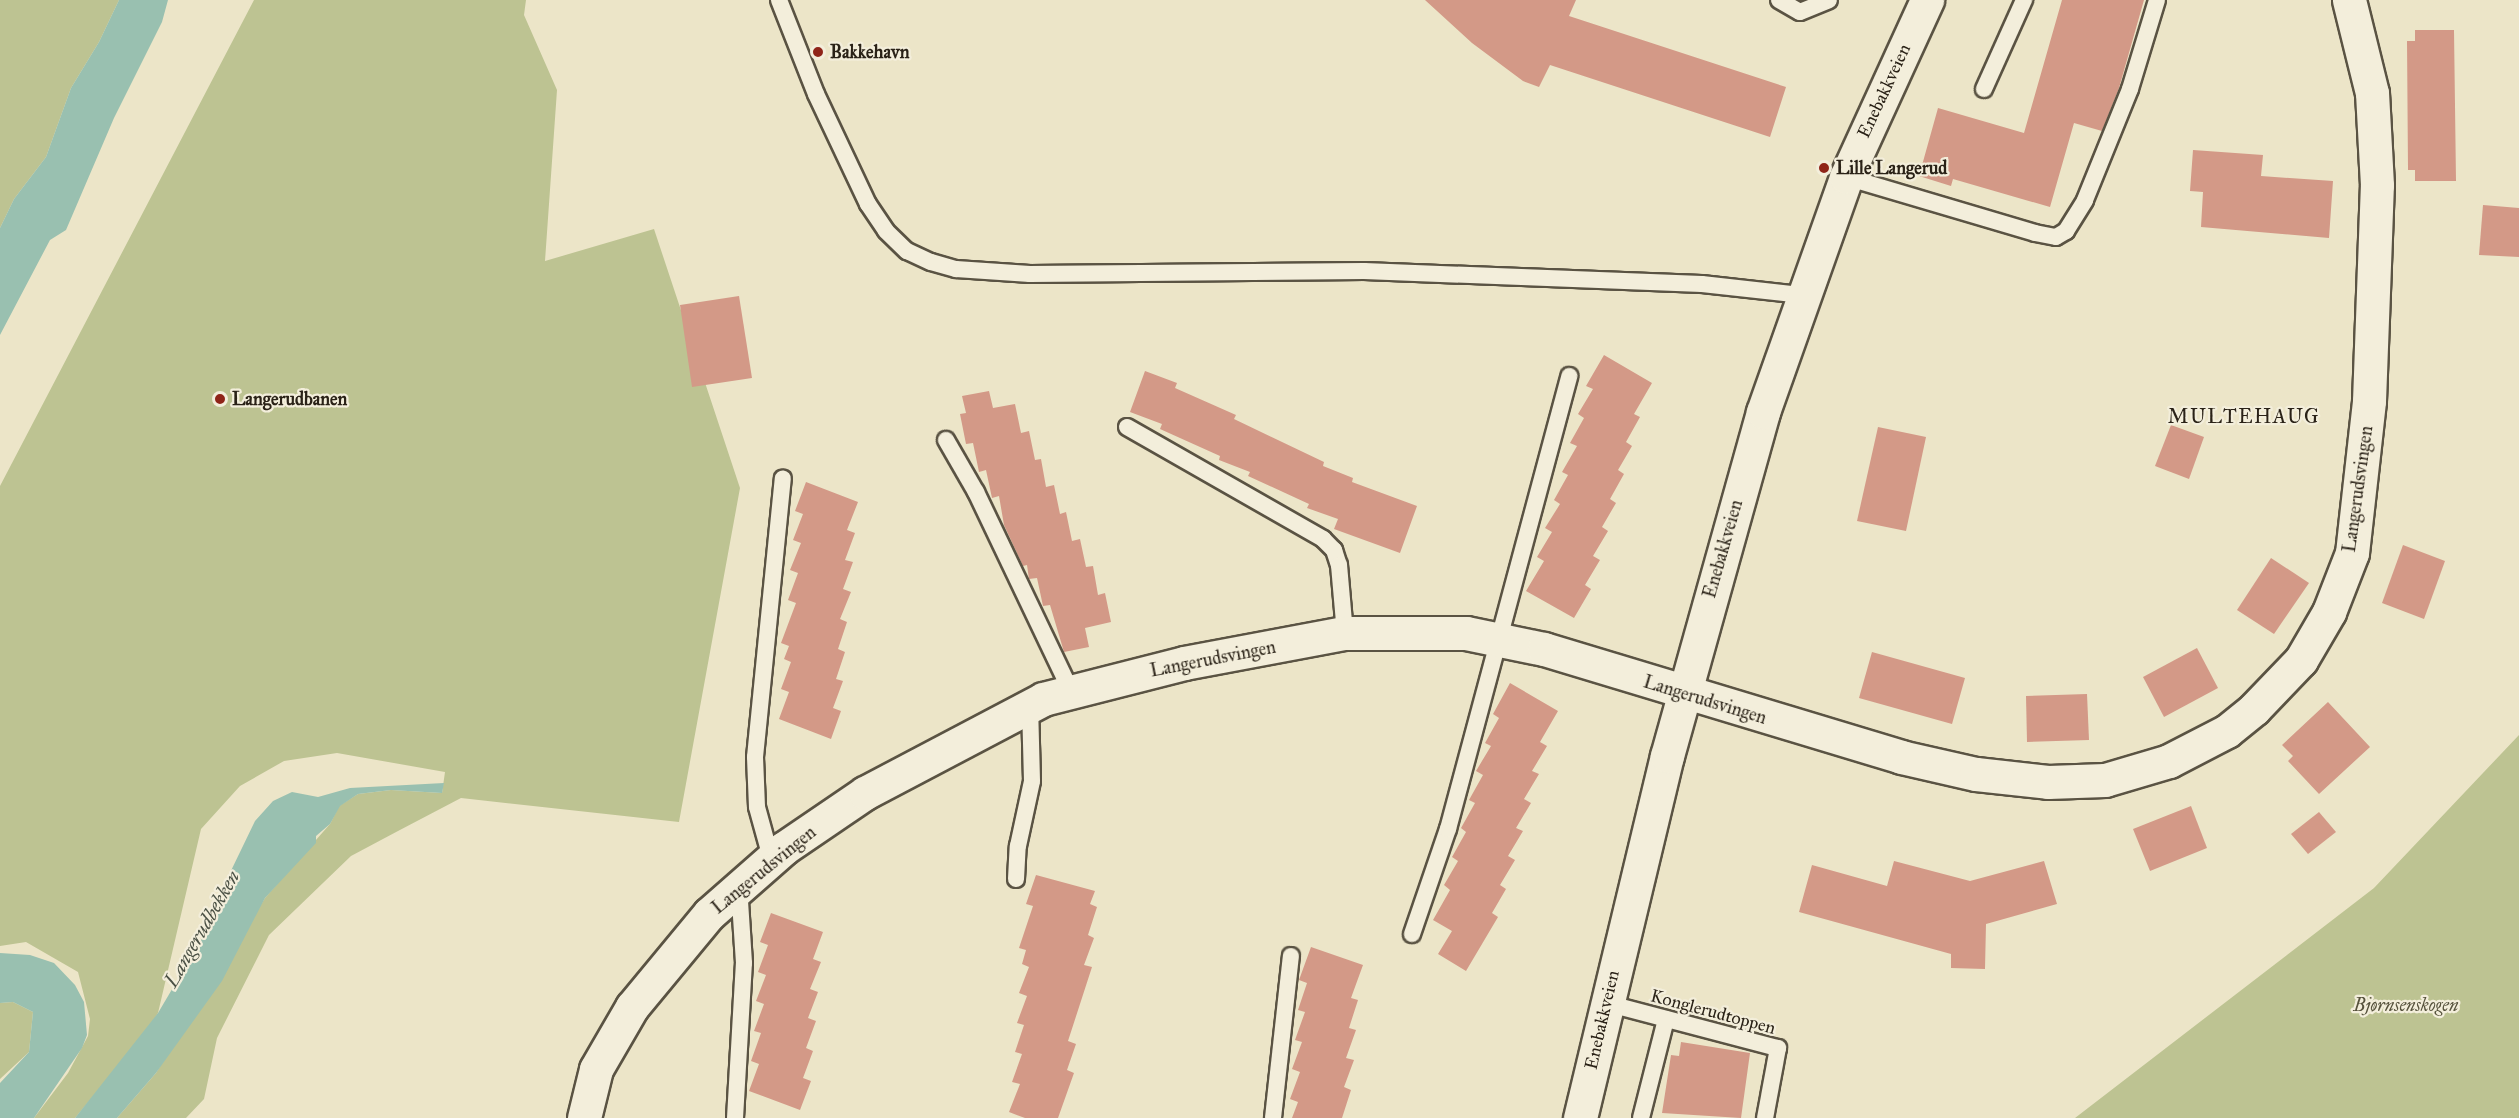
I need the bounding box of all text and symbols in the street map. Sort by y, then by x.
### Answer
place label: Bakkehavn [830,41,909,63]
street label: Enebakkveien [1853,41,1915,141]
marker: Bakkehavn [811,45,825,59]
place label: Lille Langerud [1836,157,1947,179]
marker: Lille Langerud [1817,161,1831,175]
place label: Langerudbanen [232,388,347,410]
marker: Langerudbanen [213,392,227,406]
district label: MULTEHAUG [2168,404,2320,428]
street label: Langerudsvingen [2338,424,2378,554]
street label: Enebakkveien [1699,497,1747,601]
street label: Langerudsvingen [1148,636,1278,682]
street label: Langerudsvingen [1641,671,1769,729]
street label: Langerudsvingen [708,821,820,919]
water label: Langerudbekken [159,866,245,992]
street label: Enebakkveien [1580,968,1624,1072]
street label: Konglerudtoppen [1648,985,1778,1039]
park label: Bjørnsenskogen [2354,994,2458,1016]

